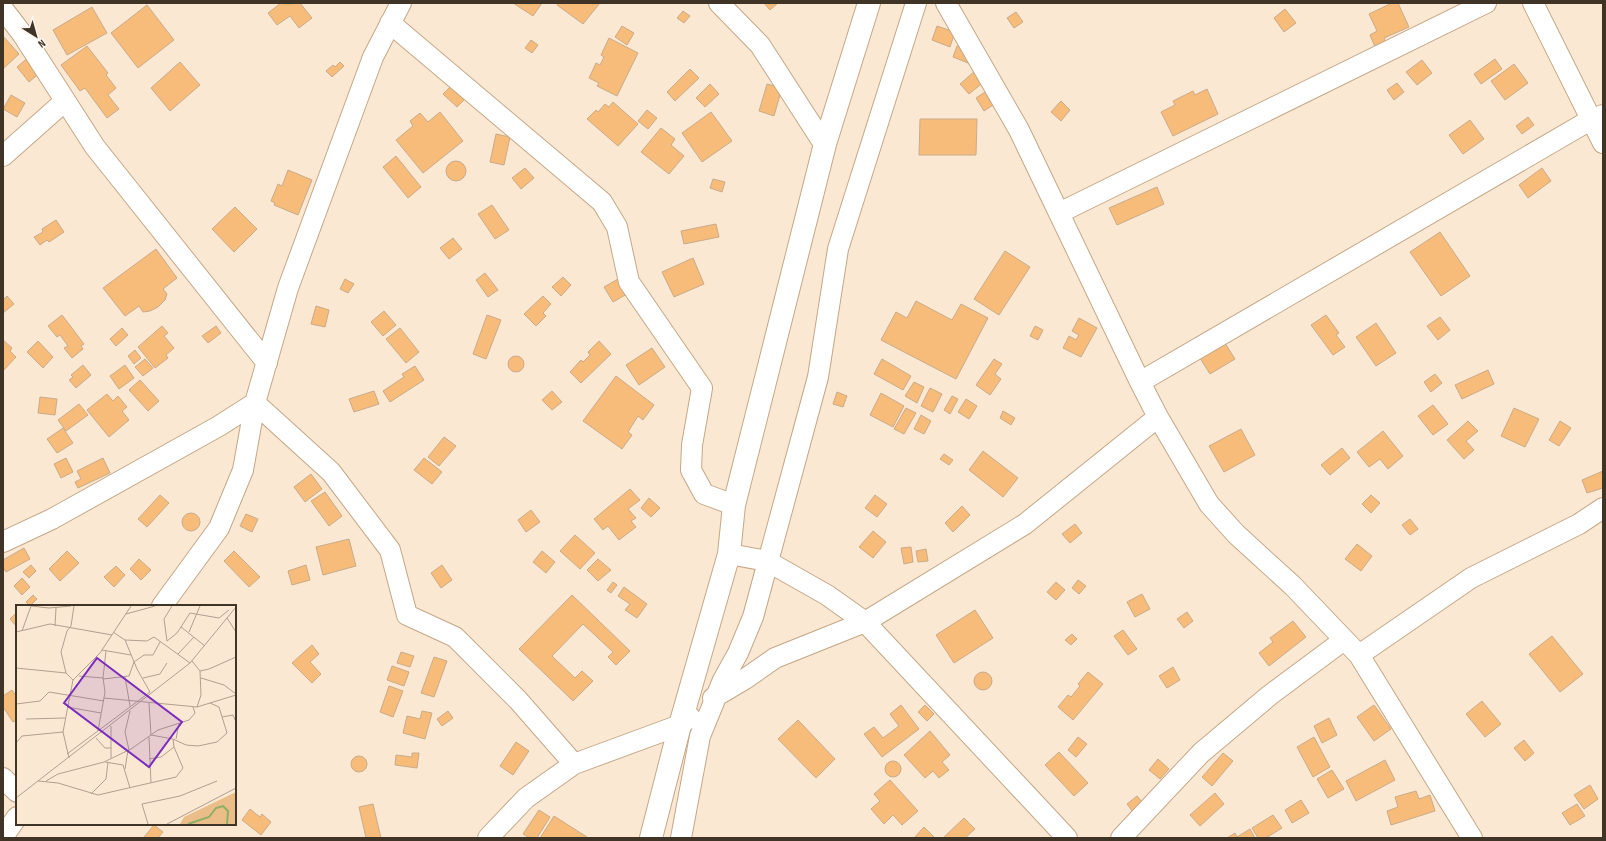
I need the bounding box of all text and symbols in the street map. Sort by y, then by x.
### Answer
north arrow [16,16,56,56]
text: N [35,37,48,51]
inset map [16,605,236,825]

